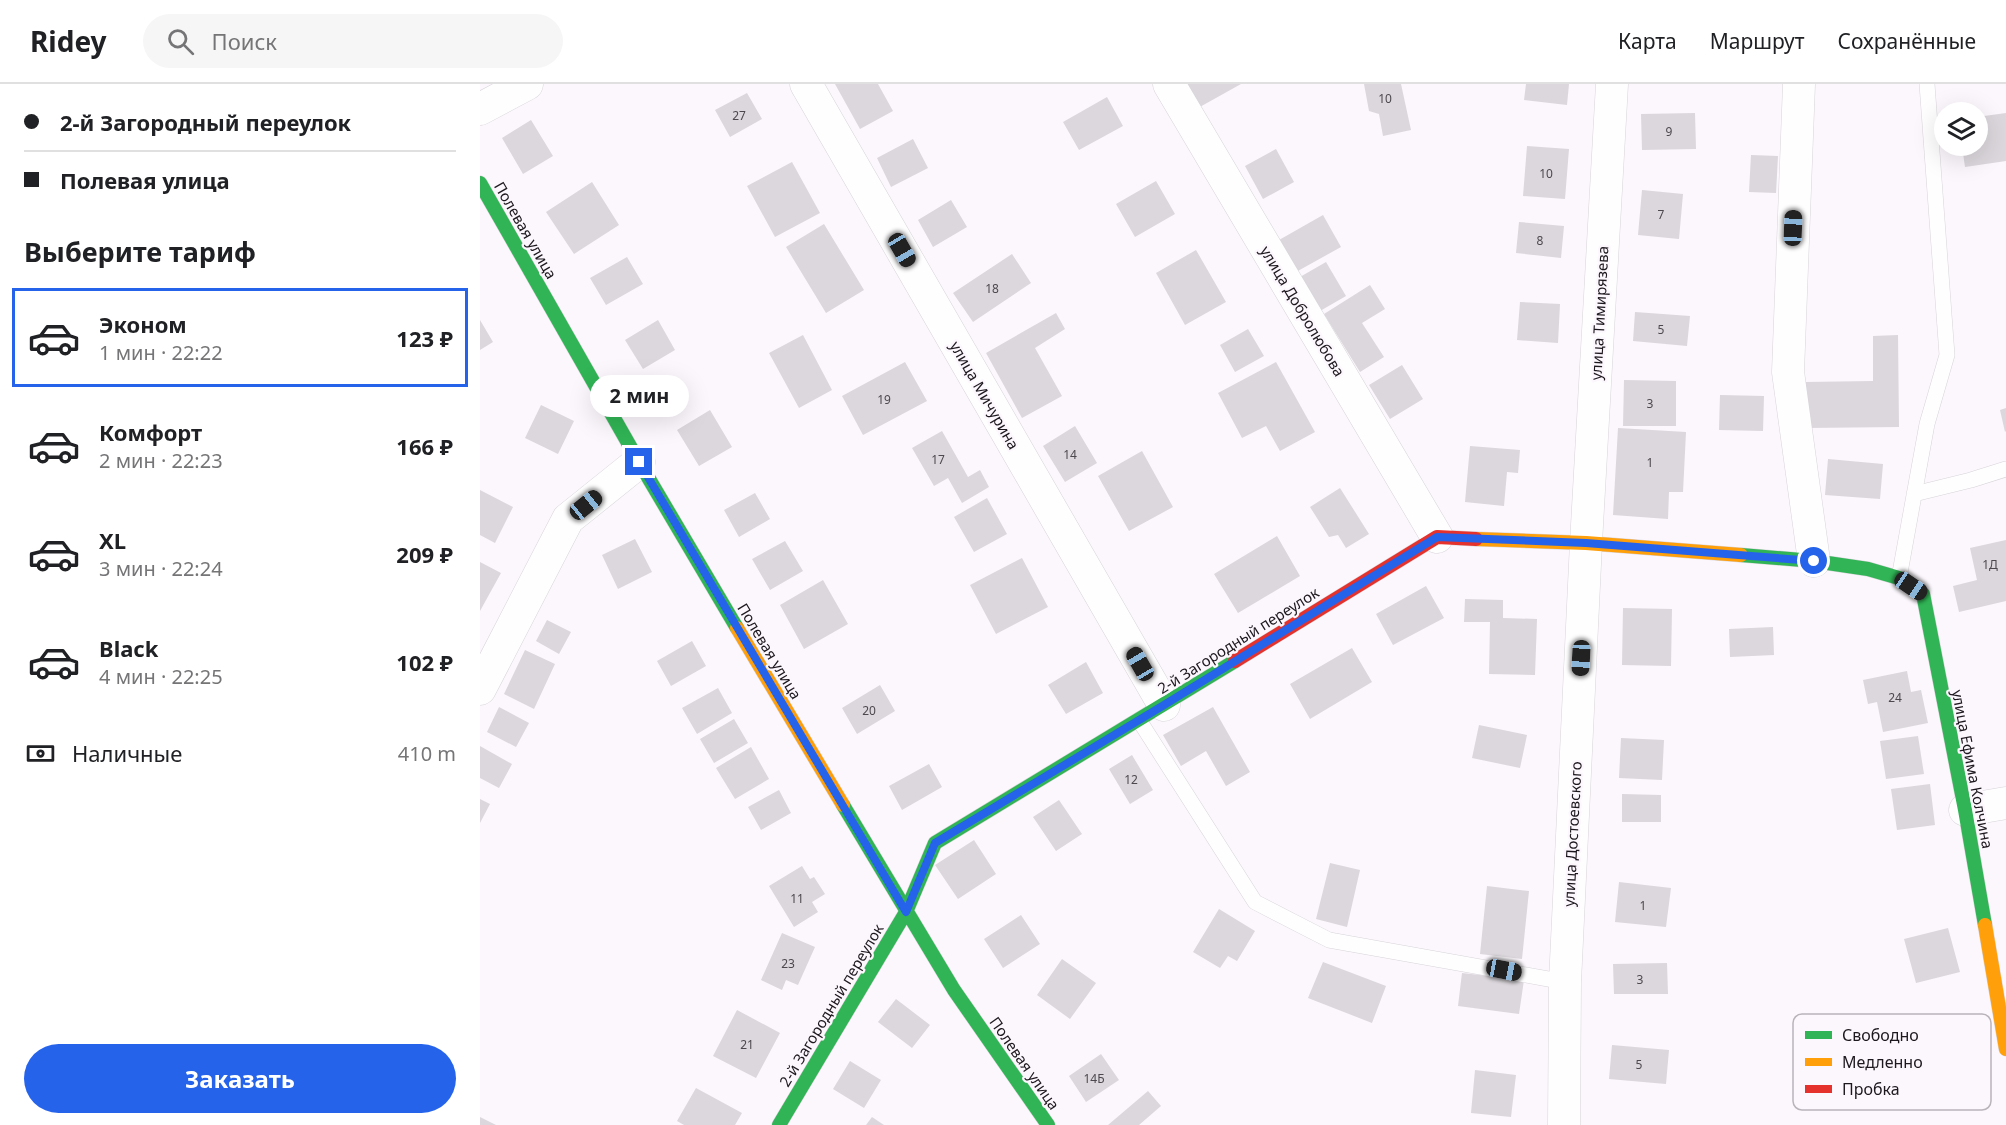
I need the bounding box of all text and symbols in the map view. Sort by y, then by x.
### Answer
search box [143,14,563,68]
text: Ridey [30,22,107,60]
icon: search [164,25,197,58]
text: Поиск [212,26,277,56]
text: Карта [1618,27,1677,55]
text: Маршрут [1710,27,1805,55]
text: Сохранённые [1838,27,1976,55]
house number: 10 [1378,90,1392,107]
map controls [1934,102,1988,156]
button: layers [1934,102,1988,156]
text: 2-й Загородный переулок [60,107,351,137]
house number: 27 [732,107,746,124]
house number: 9 [1666,123,1673,140]
text: Полевая улица [60,165,230,195]
house number: 10 [1539,165,1553,182]
street label: Полевая улица [490,178,562,282]
house number: 7 [1658,206,1665,223]
car [1783,210,1803,246]
car [885,230,919,270]
house number: 8 [1537,232,1544,249]
text: Выберите тариф [24,233,256,270]
street label: улица Добролюбова [1256,242,1350,380]
street label: улица Тимирязева [1585,245,1613,381]
house number: 18 [985,280,999,297]
text: Эконом [99,309,187,339]
icon: car [27,311,81,365]
house number: 5 [1658,321,1665,338]
text: 123 ₽ [396,323,453,353]
street label: улица Мичурина [946,337,1024,453]
text: 1 мин · 22:22 [99,339,223,366]
callout: 2 мин [590,375,688,417]
text: 2 мин [610,382,669,409]
house number: 19 [877,391,891,408]
house number: 3 [1647,395,1654,412]
text: Комфорт [99,417,202,447]
icon: car [27,419,81,473]
text: 166 ₽ [396,431,453,461]
house number: 14 [1063,446,1077,463]
text: 2 мин · 22:23 [99,447,223,474]
route end [625,448,652,475]
house number: 17 [931,451,945,468]
house number: 1 [1647,454,1653,471]
car [566,487,606,523]
text: XL [99,525,126,555]
icon: car [27,527,81,581]
text: 209 ₽ [396,539,453,569]
route start [1800,547,1827,574]
text: 3 мин · 22:24 [99,555,223,582]
house number: 1Д [1982,556,1998,573]
car [1891,568,1931,604]
street label: 2-й Загородный переулок [1154,582,1322,698]
street label: Полевая улица [733,599,807,703]
text: Black [99,633,158,663]
icon: car [27,635,81,689]
car [1571,640,1591,676]
car [1123,644,1157,684]
text: 102 ₽ [396,647,453,677]
text: 4 мин · 22:25 [99,663,223,690]
street label: улица Ефима Колчина [1948,688,1998,850]
house number: 24 [1888,689,1902,706]
house number: 20 [862,702,876,719]
icon: cash [24,737,57,770]
text: Наличные [72,738,182,768]
text: 410 m [398,740,456,767]
street label: улица Достоевского [1558,761,1586,907]
house number: 12 [1124,771,1138,788]
house number: 11 [790,890,804,907]
house number: 1 [1640,897,1646,914]
street label: 2-й Загородный переулок [774,920,888,1090]
house number: 23 [781,955,795,972]
car [1485,958,1523,982]
house number: 3 [1637,971,1644,988]
street label: Полевая улица [986,1013,1064,1113]
legend [1793,1014,1991,1110]
text: Свободно [1842,1024,1919,1046]
house number: 21 [740,1036,754,1053]
button: Заказать [24,1044,456,1113]
text: Медленно [1842,1051,1923,1073]
house number: 5 [1636,1056,1643,1073]
house number: 14Б [1083,1070,1105,1087]
text: Пробка [1842,1078,1900,1100]

